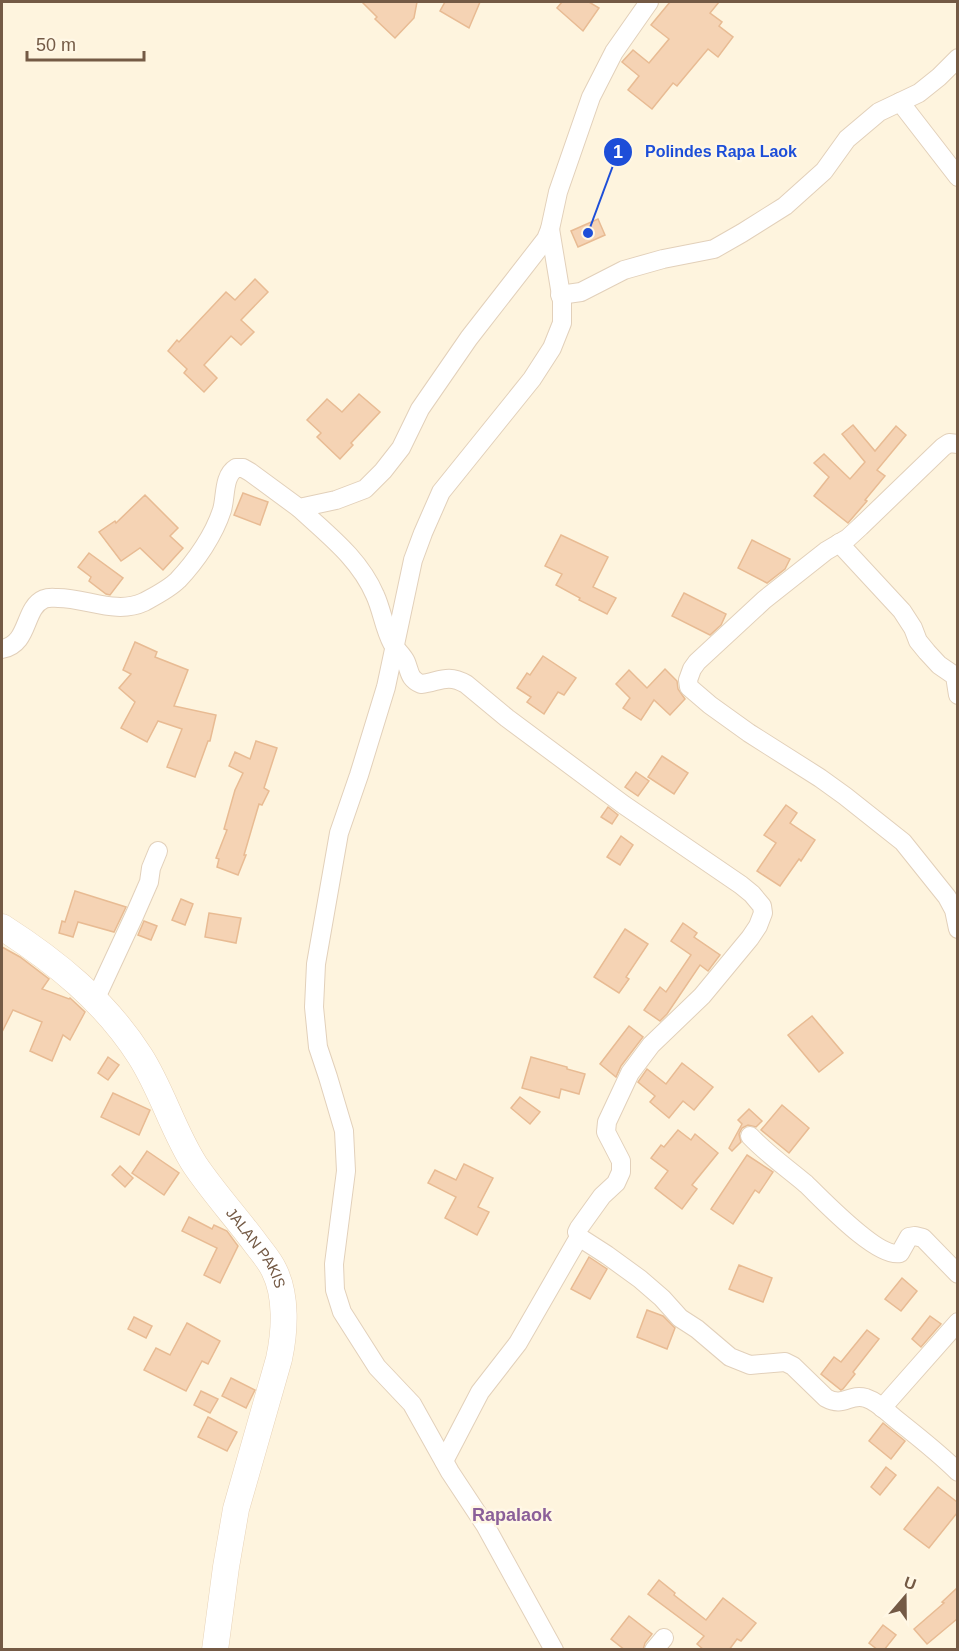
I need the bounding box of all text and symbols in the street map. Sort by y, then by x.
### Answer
scale bar [27,24,144,62]
text: 50 m [36,35,76,55]
callout: Polindes Rapa Laok [603,135,809,169]
text: 1 [613,142,623,162]
text: Polindes Rapa Laok [645,143,797,160]
street label: JALAN PAKIS [223,1204,289,1290]
district label: Rapalaok [472,1505,553,1525]
north arrow [875,1567,935,1627]
text: U [902,1573,918,1593]

